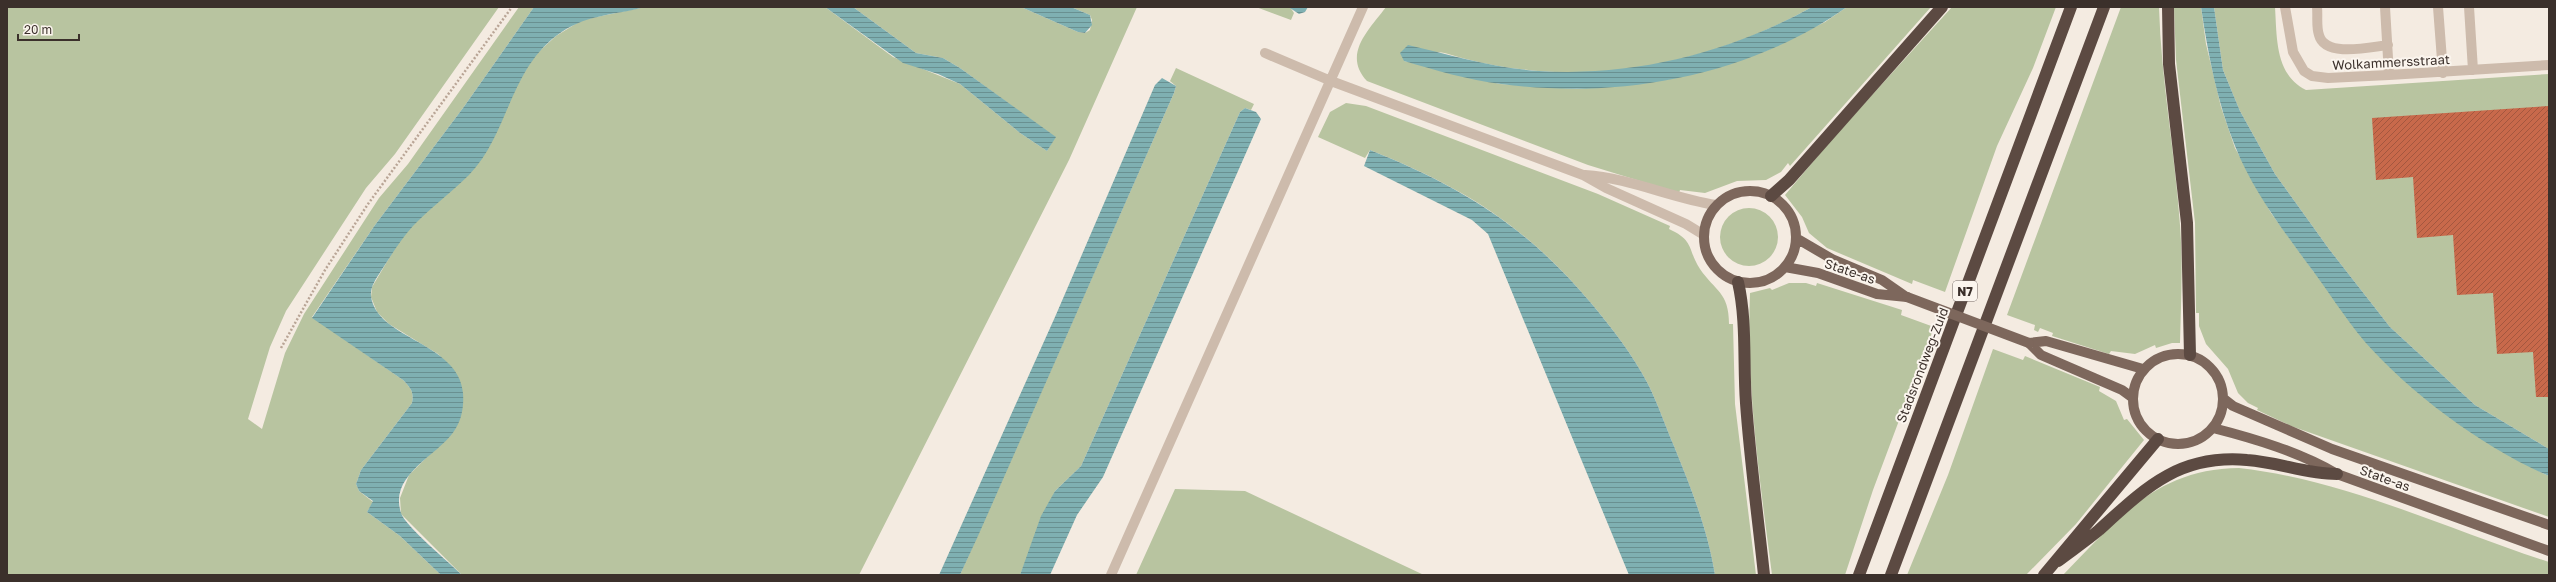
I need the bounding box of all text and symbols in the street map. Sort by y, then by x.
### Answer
scale bar [18,16,79,42]
text: 20 m [24,22,52,37]
street label: Wolkammersstraat [2332,51,2450,73]
street label: State-as [1823,255,1877,287]
road number: N7 [1953,281,1977,301]
street label: Stadsrondweg-Zuid [1893,305,1951,425]
street label: State-as [2358,462,2412,495]

